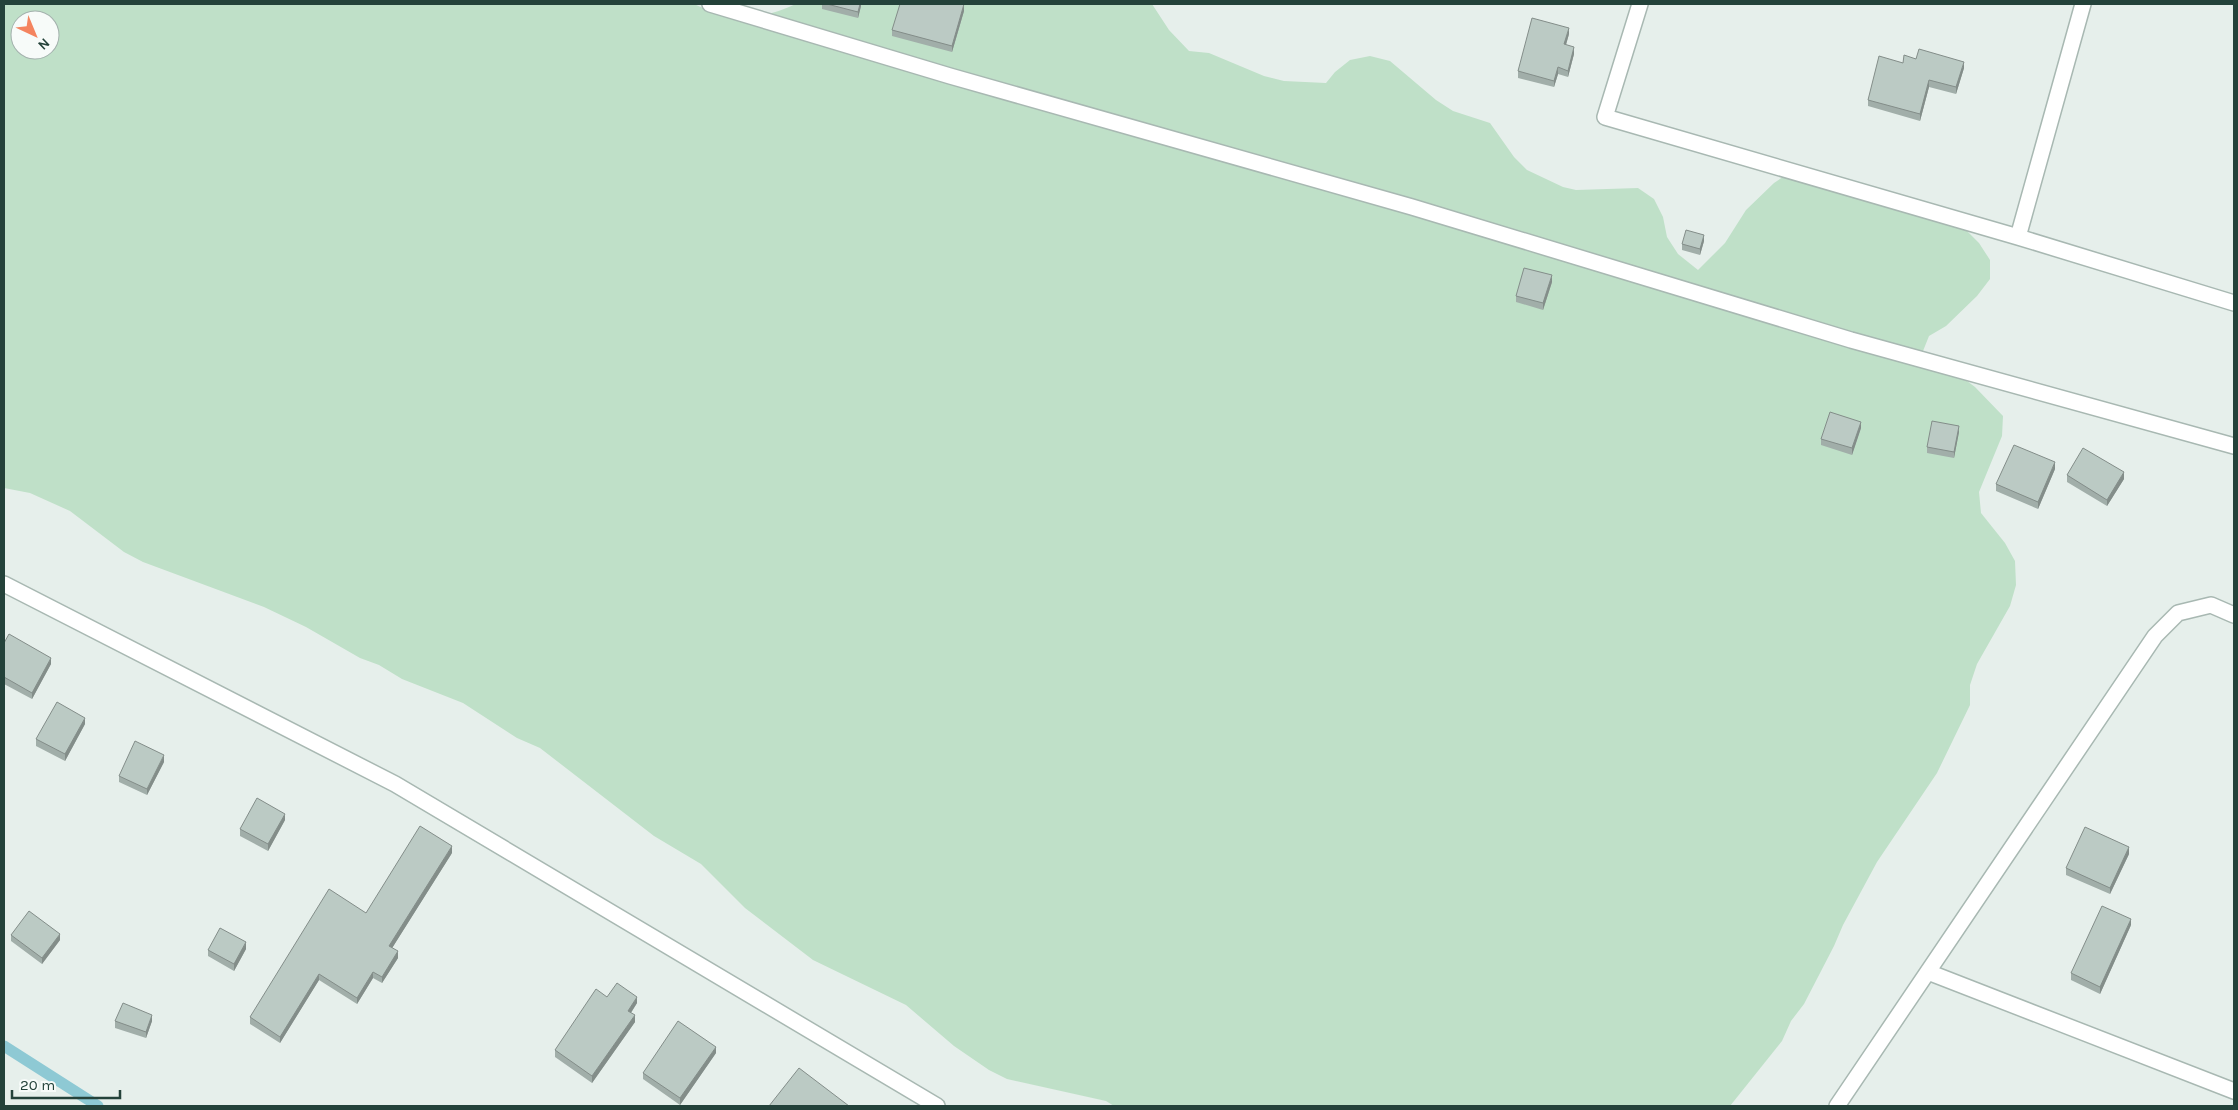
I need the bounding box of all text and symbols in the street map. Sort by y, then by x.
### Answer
north arrow [10,10,60,60]
text: N [34,34,53,54]
scale bar [12,1068,120,1100]
text: 20 m [20,1076,55,1094]

